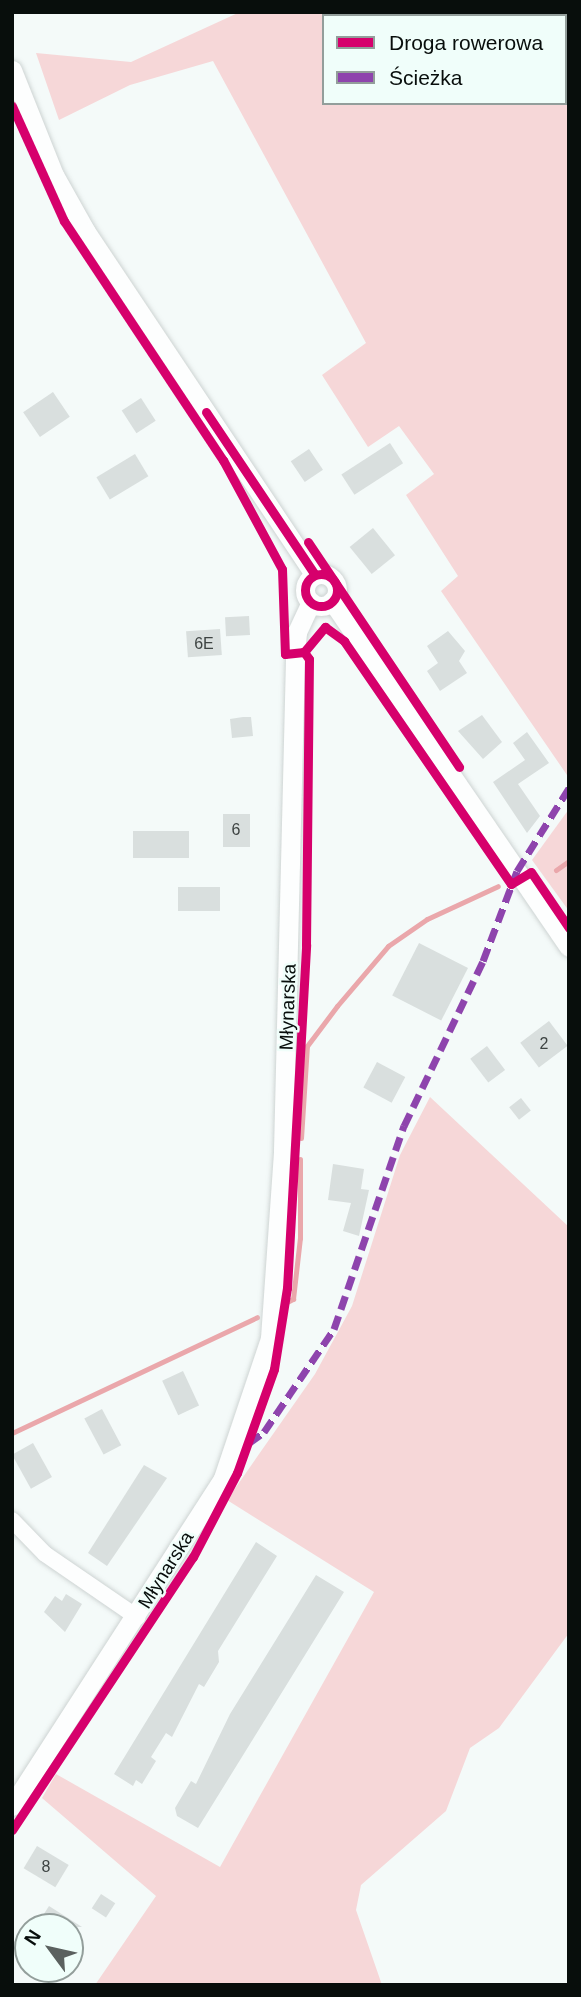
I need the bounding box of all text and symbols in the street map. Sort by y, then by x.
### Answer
legend [322,14,567,105]
text: Droga rowerowa [389,31,543,54]
text: Ścieżka [389,66,463,89]
house number: 6E [194,634,214,654]
house number: 6 [232,820,240,840]
street label: Młynarska [275,963,301,1051]
house number: 2 [540,1034,548,1054]
street label: Młynarska [133,1527,199,1613]
house number: 8 [42,1857,50,1877]
north arrow [14,1913,84,1983]
text: N [20,1926,45,1949]

